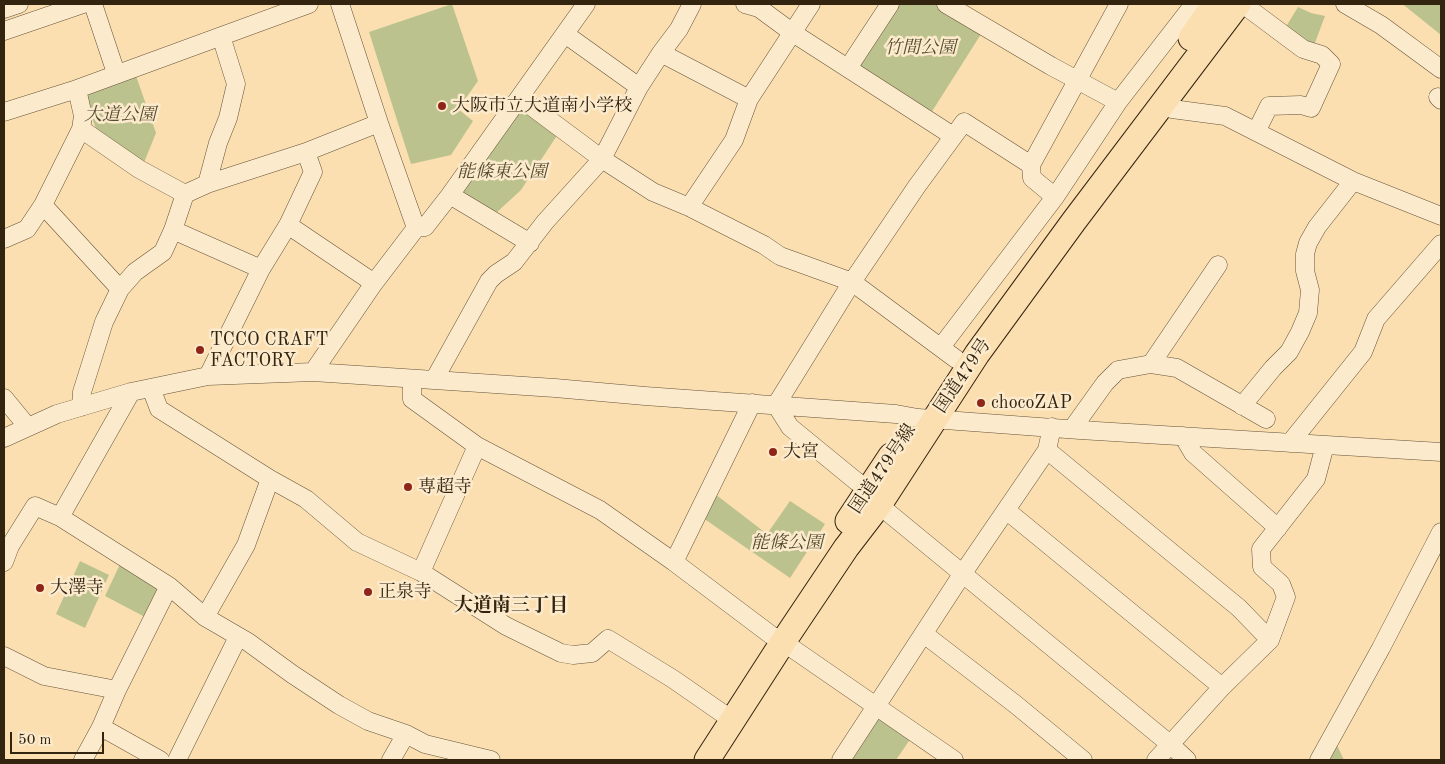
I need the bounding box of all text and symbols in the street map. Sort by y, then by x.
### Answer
park label: 竹間公園 [884,37,956,59]
place label: 大阪市立大道南小学校 [452,95,632,117]
marker: 大阪市立大道南小学校 [436,100,448,112]
park label: 大道公園 [84,104,156,126]
park label: 能條東公園 [457,161,547,183]
place label: TCCO CRAFT FACTORY [210,329,328,372]
street label: 国道479号 [930,335,996,417]
marker: TCCO CRAFT FACTORY [194,344,206,356]
place label: chocoZAP [991,392,1072,414]
marker: chocoZAP [975,397,987,409]
street label: 国道479号線 [845,420,921,518]
place label: 大宮 [783,441,819,463]
marker: 大宮 [767,446,779,458]
place label: 専超寺 [418,476,472,498]
marker: 専超寺 [402,481,414,493]
park label: 能條公園 [751,532,823,554]
place label: 大澤寺 [50,577,104,599]
place label: 正泉寺 [378,581,432,603]
marker: 大澤寺 [34,582,46,594]
marker: 正泉寺 [362,586,374,598]
district label: 大道南三丁目 [454,595,568,617]
scale bar [12,722,106,754]
text: 50 m [18,733,52,748]

